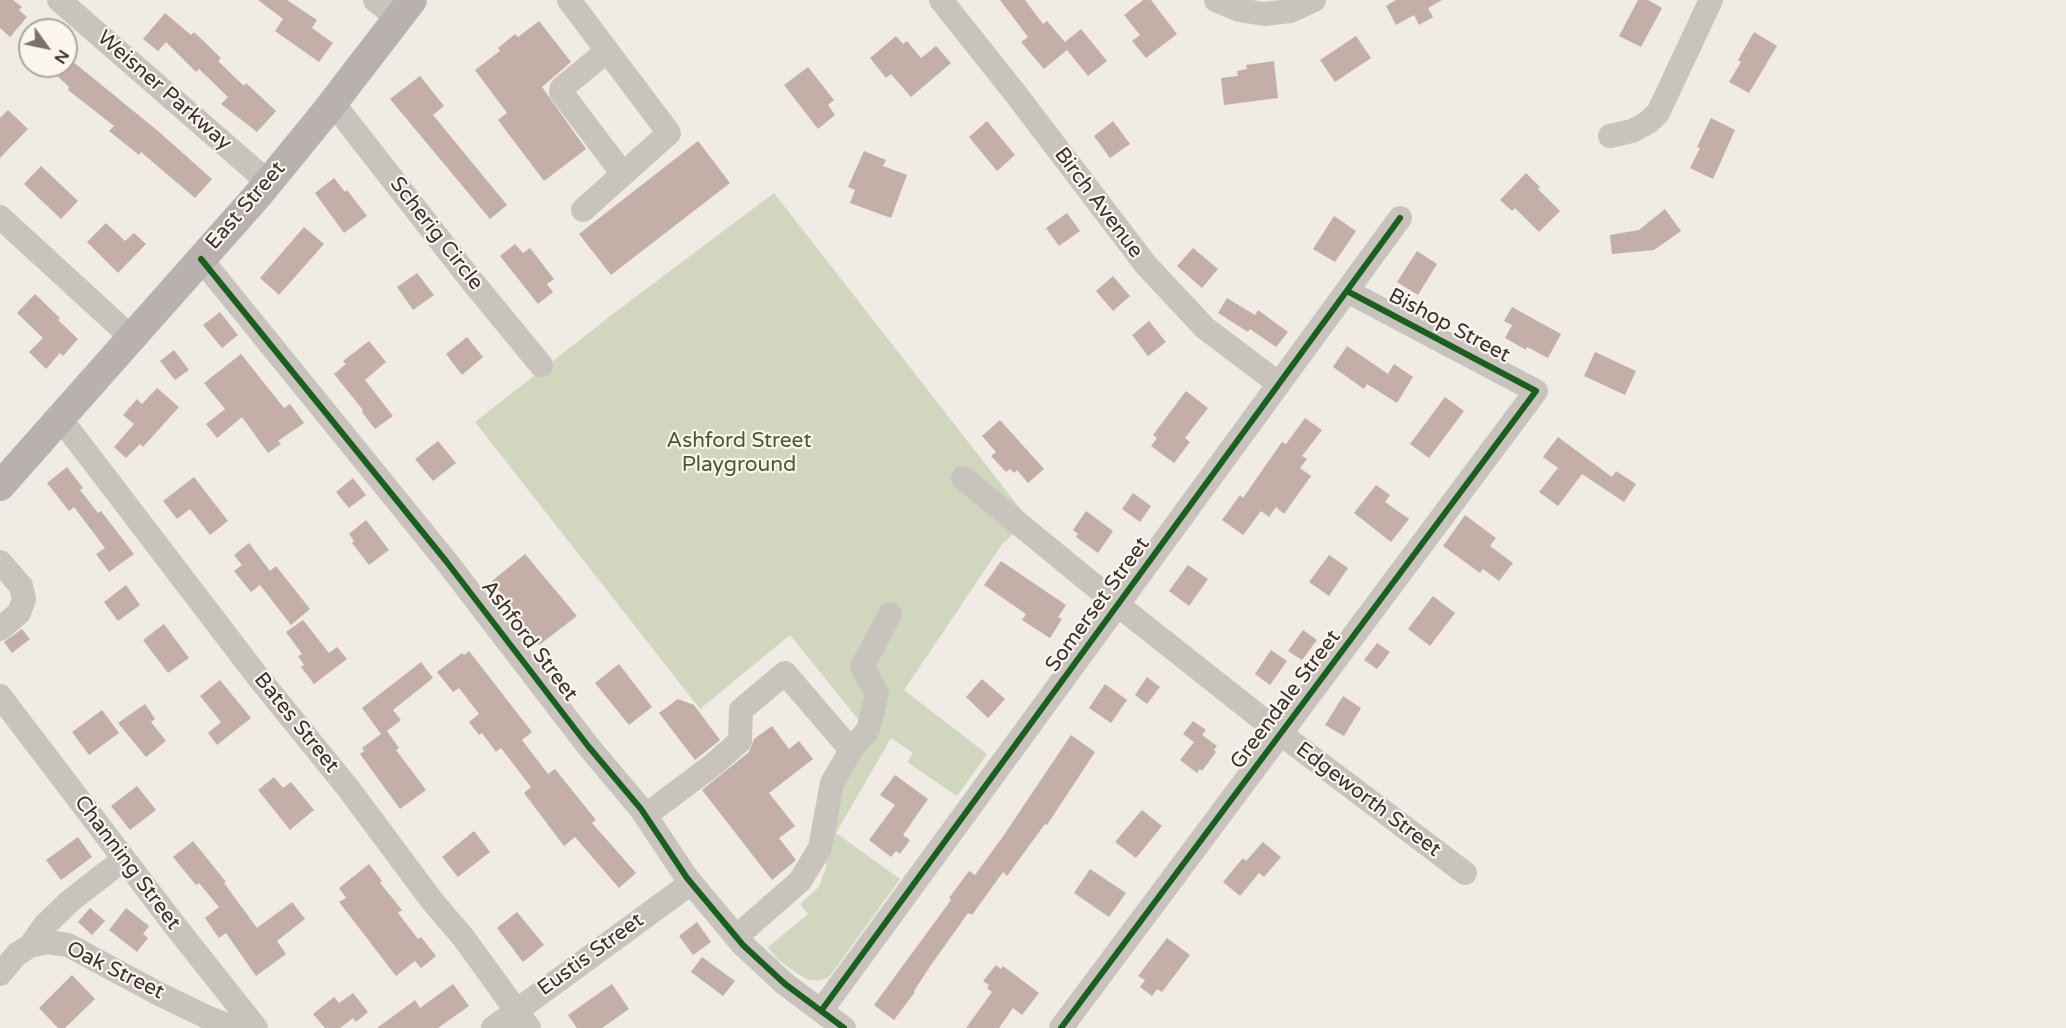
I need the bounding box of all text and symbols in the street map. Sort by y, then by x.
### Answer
north arrow [18,18,78,78]
street label: Weisner Parkway [92,26,236,156]
text: N [50,46,73,68]
street label: Birch Avenue [1048,143,1148,263]
street label: East Street [201,157,291,255]
street label: Scherig Circle [384,172,488,296]
street label: Bishop Street [1384,283,1514,369]
park label: Ashford Street Playground [667,428,811,478]
street label: Somerset Street [1041,533,1155,677]
street label: Ashford Street [475,576,583,706]
street label: Greendale Street [1225,625,1347,775]
street label: Bates Street [248,668,344,778]
street label: Edgeworth Street [1291,737,1445,863]
street label: Channing Street [68,791,186,935]
street label: Eustis Street [533,908,649,1002]
street label: Oak Street [62,937,168,1005]

